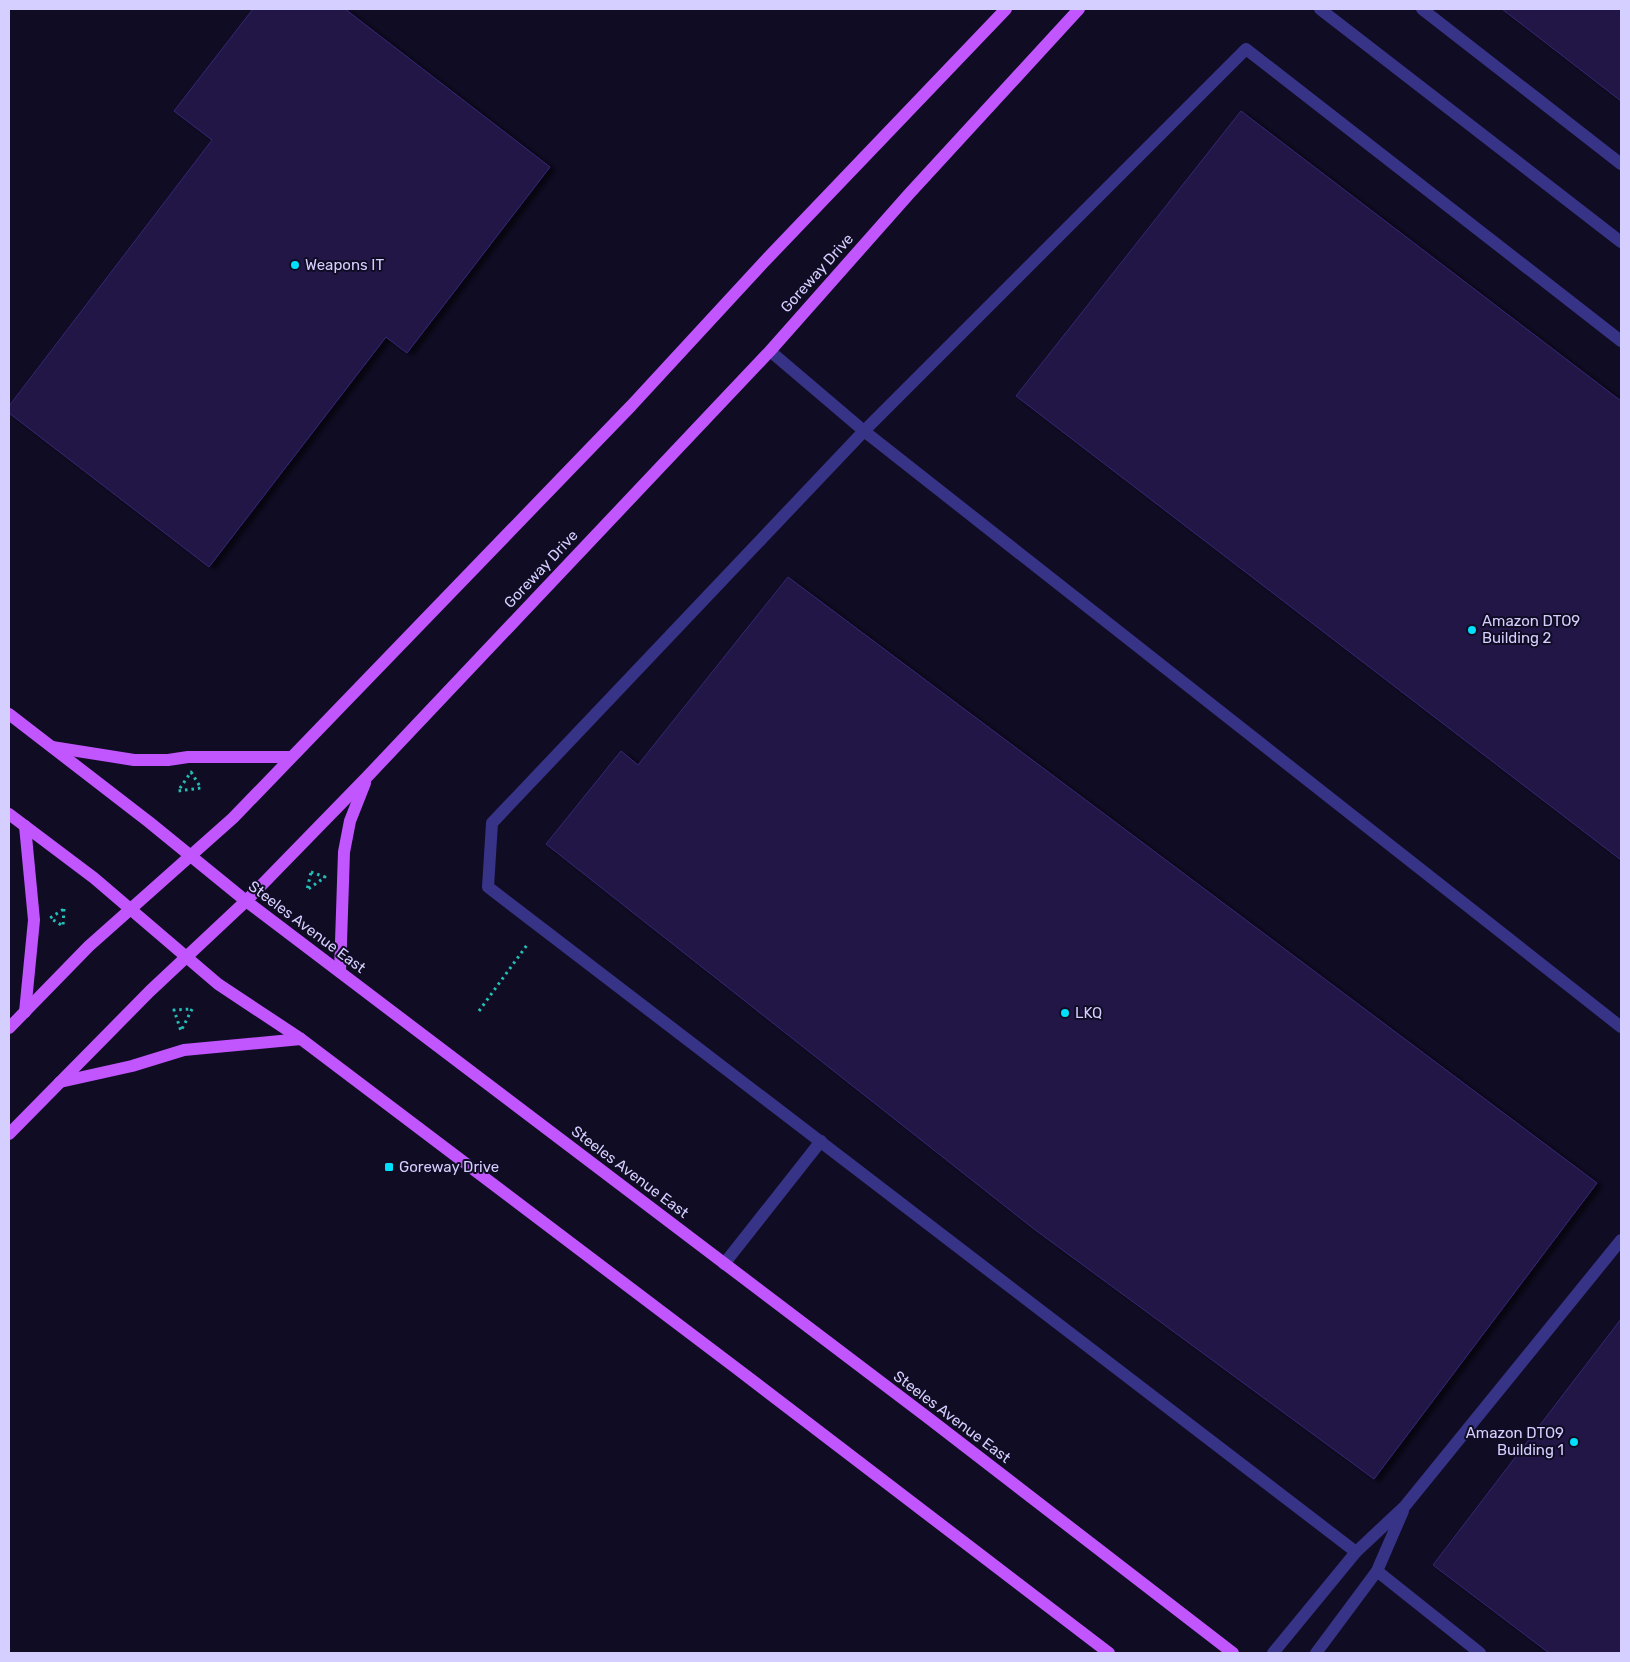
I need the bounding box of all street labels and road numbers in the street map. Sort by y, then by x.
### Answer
street label: Goreway Drive [777,230,857,316]
street label: Goreway Drive [500,526,582,612]
street label: Steeles Avenue East [245,877,369,977]
street label: Steeles Avenue East [568,1122,692,1222]
street label: Steeles Avenue East [890,1367,1014,1467]

